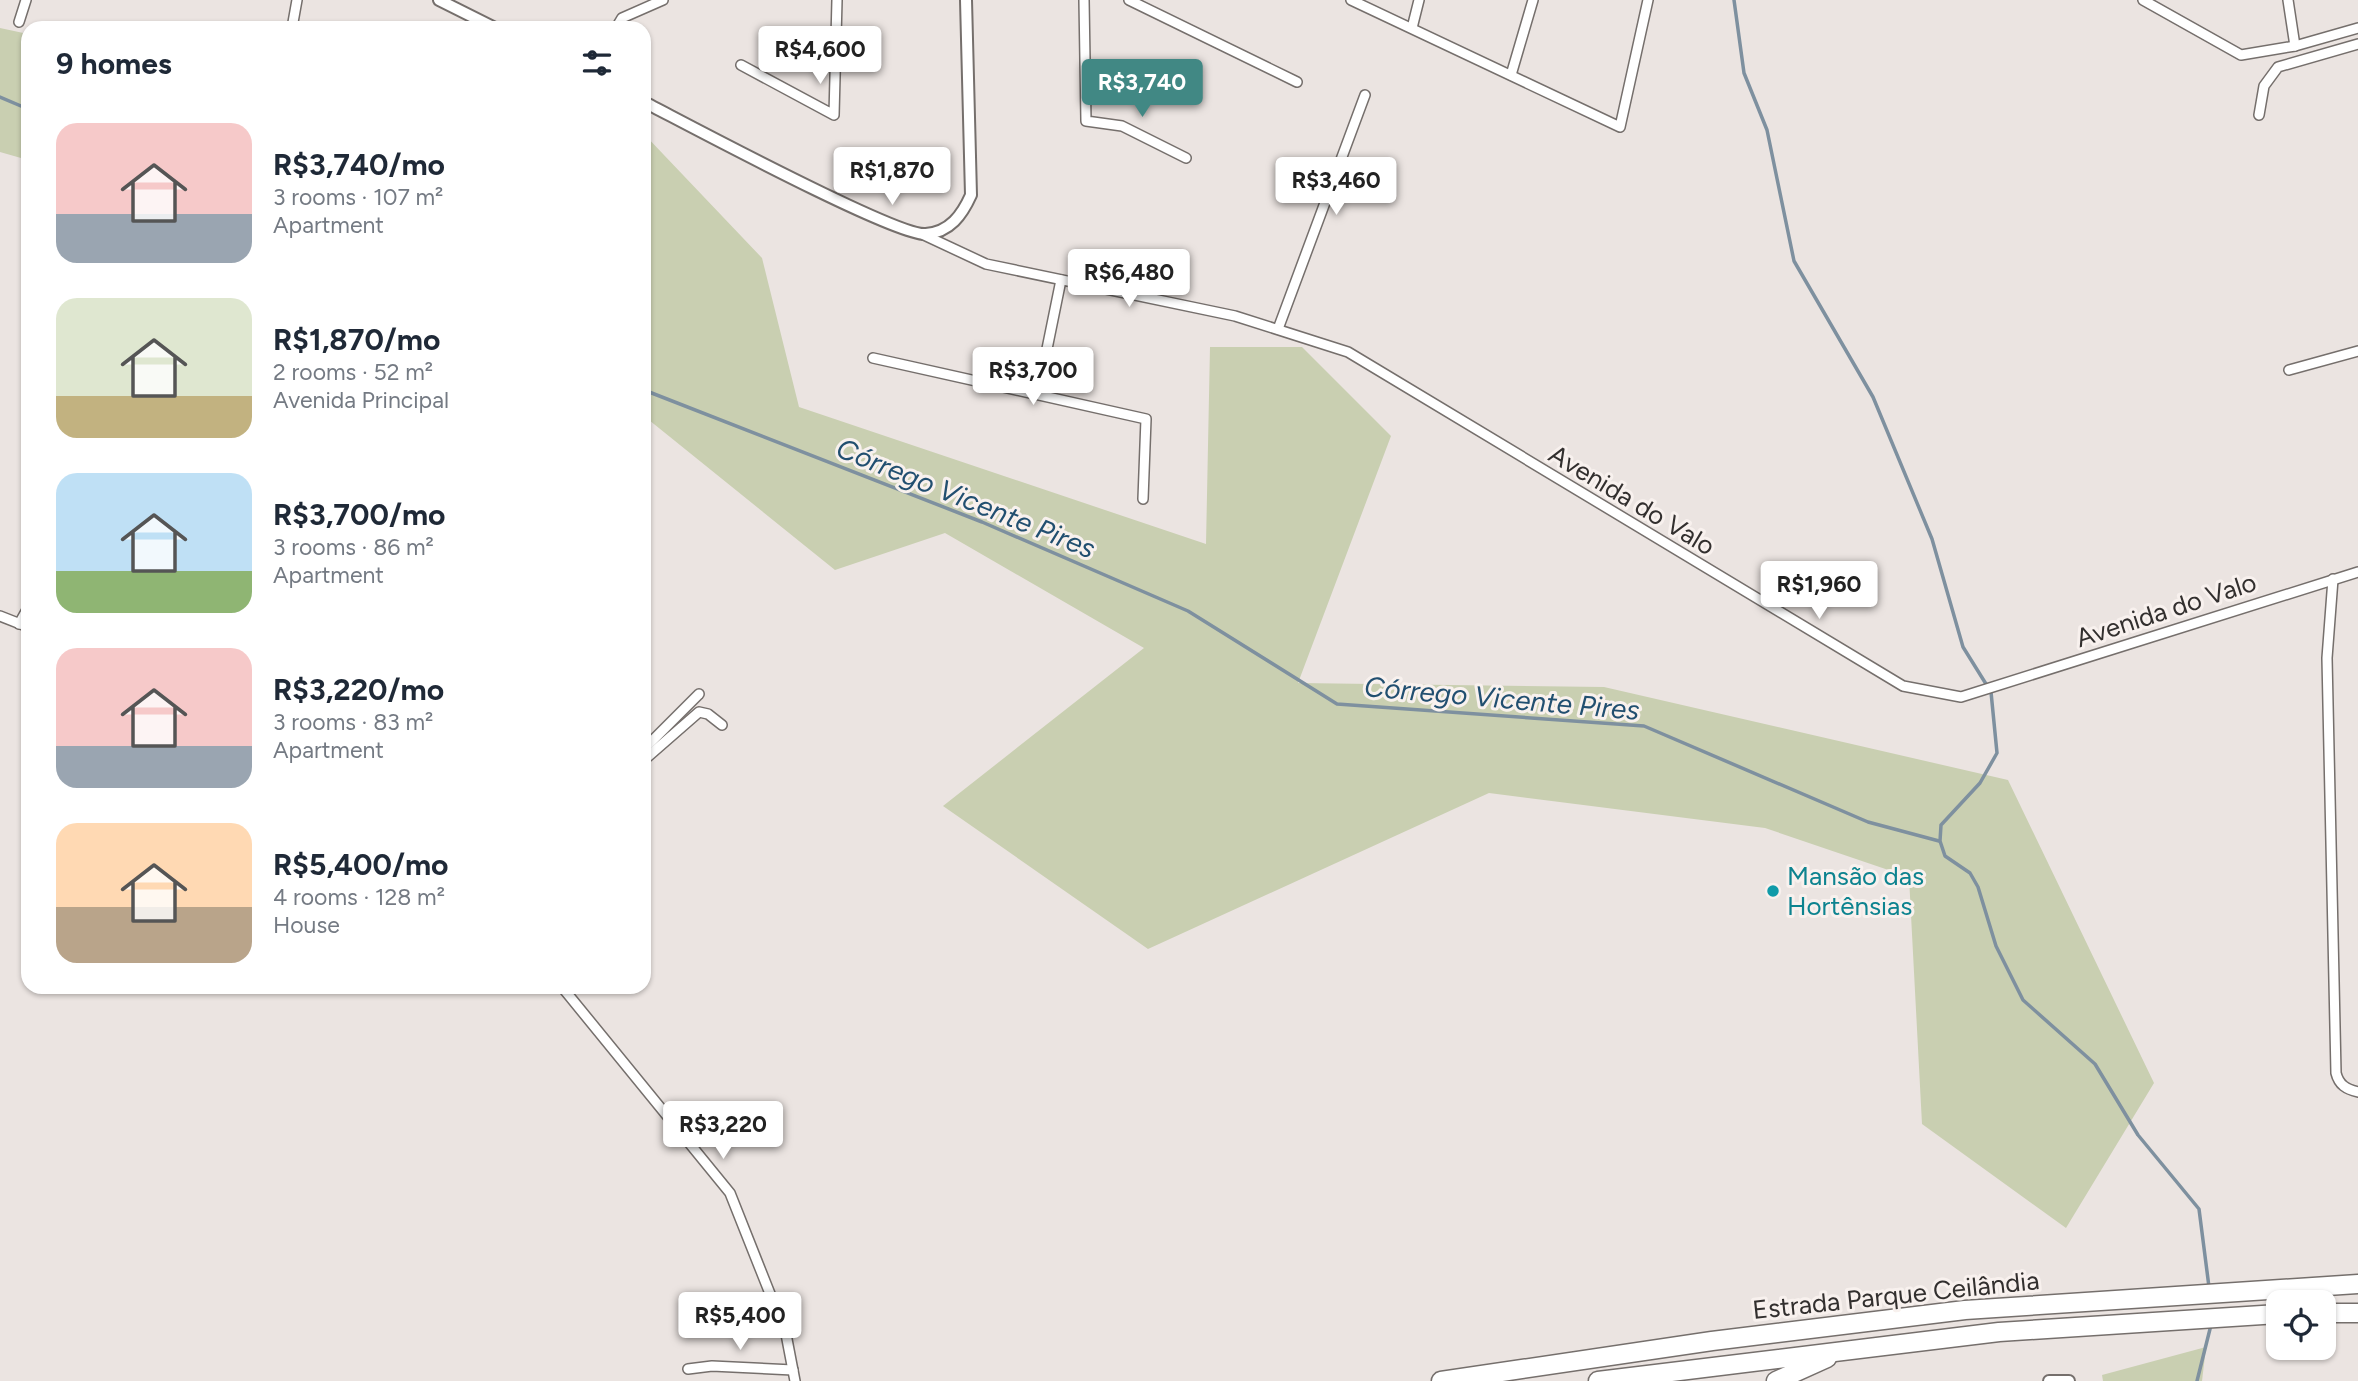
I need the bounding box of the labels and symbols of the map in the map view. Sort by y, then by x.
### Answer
pin: R$4,600 [755,27,885,86]
pin: R$3,740 [1077,60,1207,119]
pin: R$1,870 [827,148,957,207]
pin: R$3,460 [1271,158,1401,217]
pin: R$6,480 [1064,250,1194,309]
pin: R$3,700 [968,348,1098,407]
water label: Córrego Vicente Pires [832,430,1100,566]
street label: Avenida do Valo [1543,438,1721,562]
pin: R$1,960 [1754,562,1884,621]
street label: Avenida do Valo [2072,566,2260,654]
water label: Córrego Vicente Pires [1363,669,1641,727]
place label: Mansão das Hortênsias [1787,860,1924,922]
marker: Mansão das Hortênsias [1765,883,1781,899]
pin: R$3,220 [658,1102,788,1161]
street label: Estrada Parque Ceilândia [1751,1264,2041,1326]
pin: R$5,400 [675,1292,805,1352]

